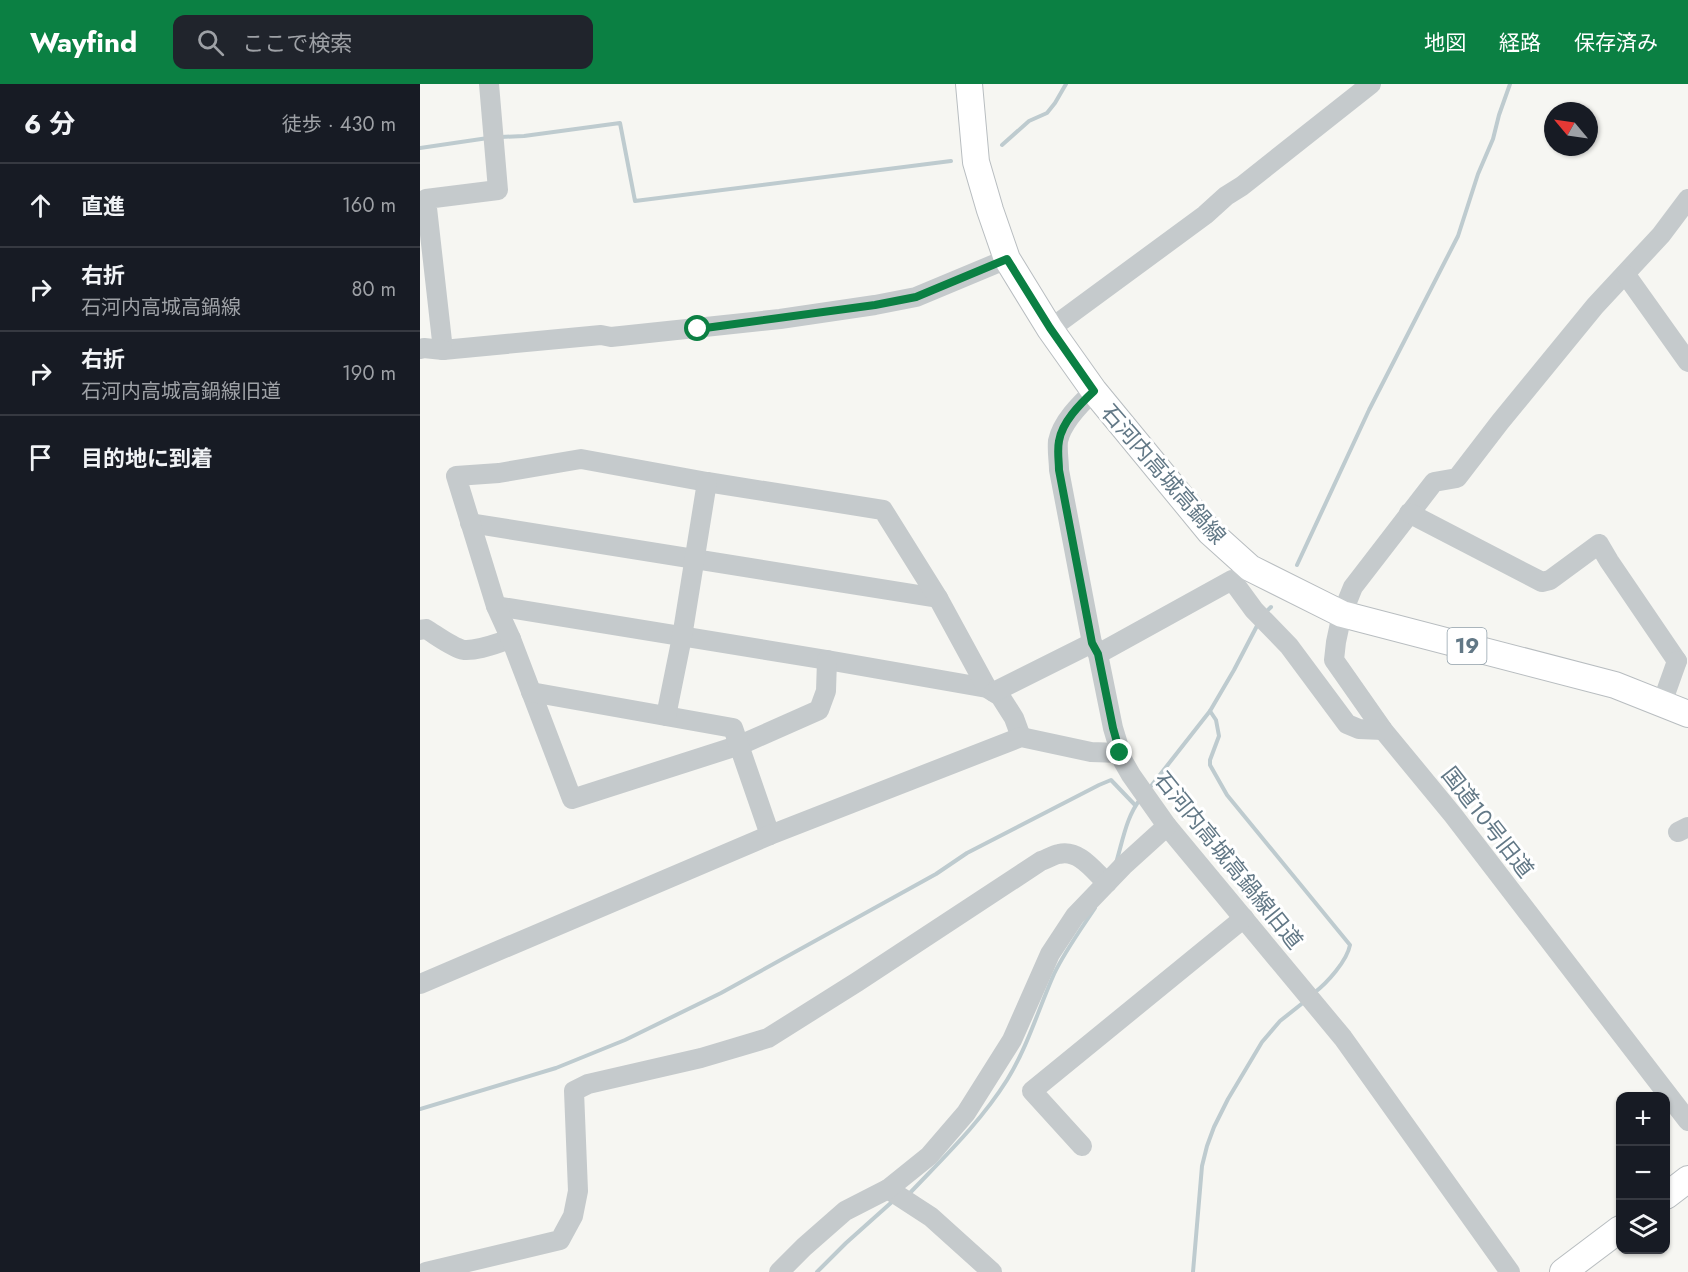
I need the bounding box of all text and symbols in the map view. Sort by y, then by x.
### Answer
search box [173,15,593,69]
text: Wayfind [30,22,137,63]
icon: search [194,26,227,59]
text: ここで検索 [242,27,352,59]
text: 地図 [1424,28,1466,58]
text: 経路 [1499,28,1541,58]
text: 保存済み [1574,28,1658,58]
north arrow [1544,102,1598,156]
text: 6 分 [24,105,75,143]
text: 徒歩 · 430 m [282,110,396,139]
icon: ahead [24,189,57,222]
text: 直進 [81,190,125,222]
text: 160 m [342,191,396,220]
text: 右折 [81,259,125,291]
icon: right [24,273,57,306]
text: 80 m [351,275,396,304]
text: 石河内高城高鍋線 [81,293,241,322]
route start [684,315,710,341]
text: 右折 [81,343,125,375]
icon: right [24,357,57,390]
text: 190 m [342,359,396,388]
text: 石河内高城高鍋線旧道 [81,377,281,406]
street label: 石河内高城高鍋線 [1094,397,1234,551]
icon: arrive [24,441,57,474]
text: 目的地に到着 [81,442,213,474]
road number: 19 [1448,628,1486,664]
route end [1106,739,1132,765]
street label: 国道10号旧道 [1434,760,1542,884]
street label: 石河内高城高鍋線旧道 [1147,764,1311,956]
map controls [1616,1092,1670,1254]
button: + [1616,1092,1670,1146]
button: − [1616,1146,1670,1200]
button: layers [1616,1200,1670,1254]

